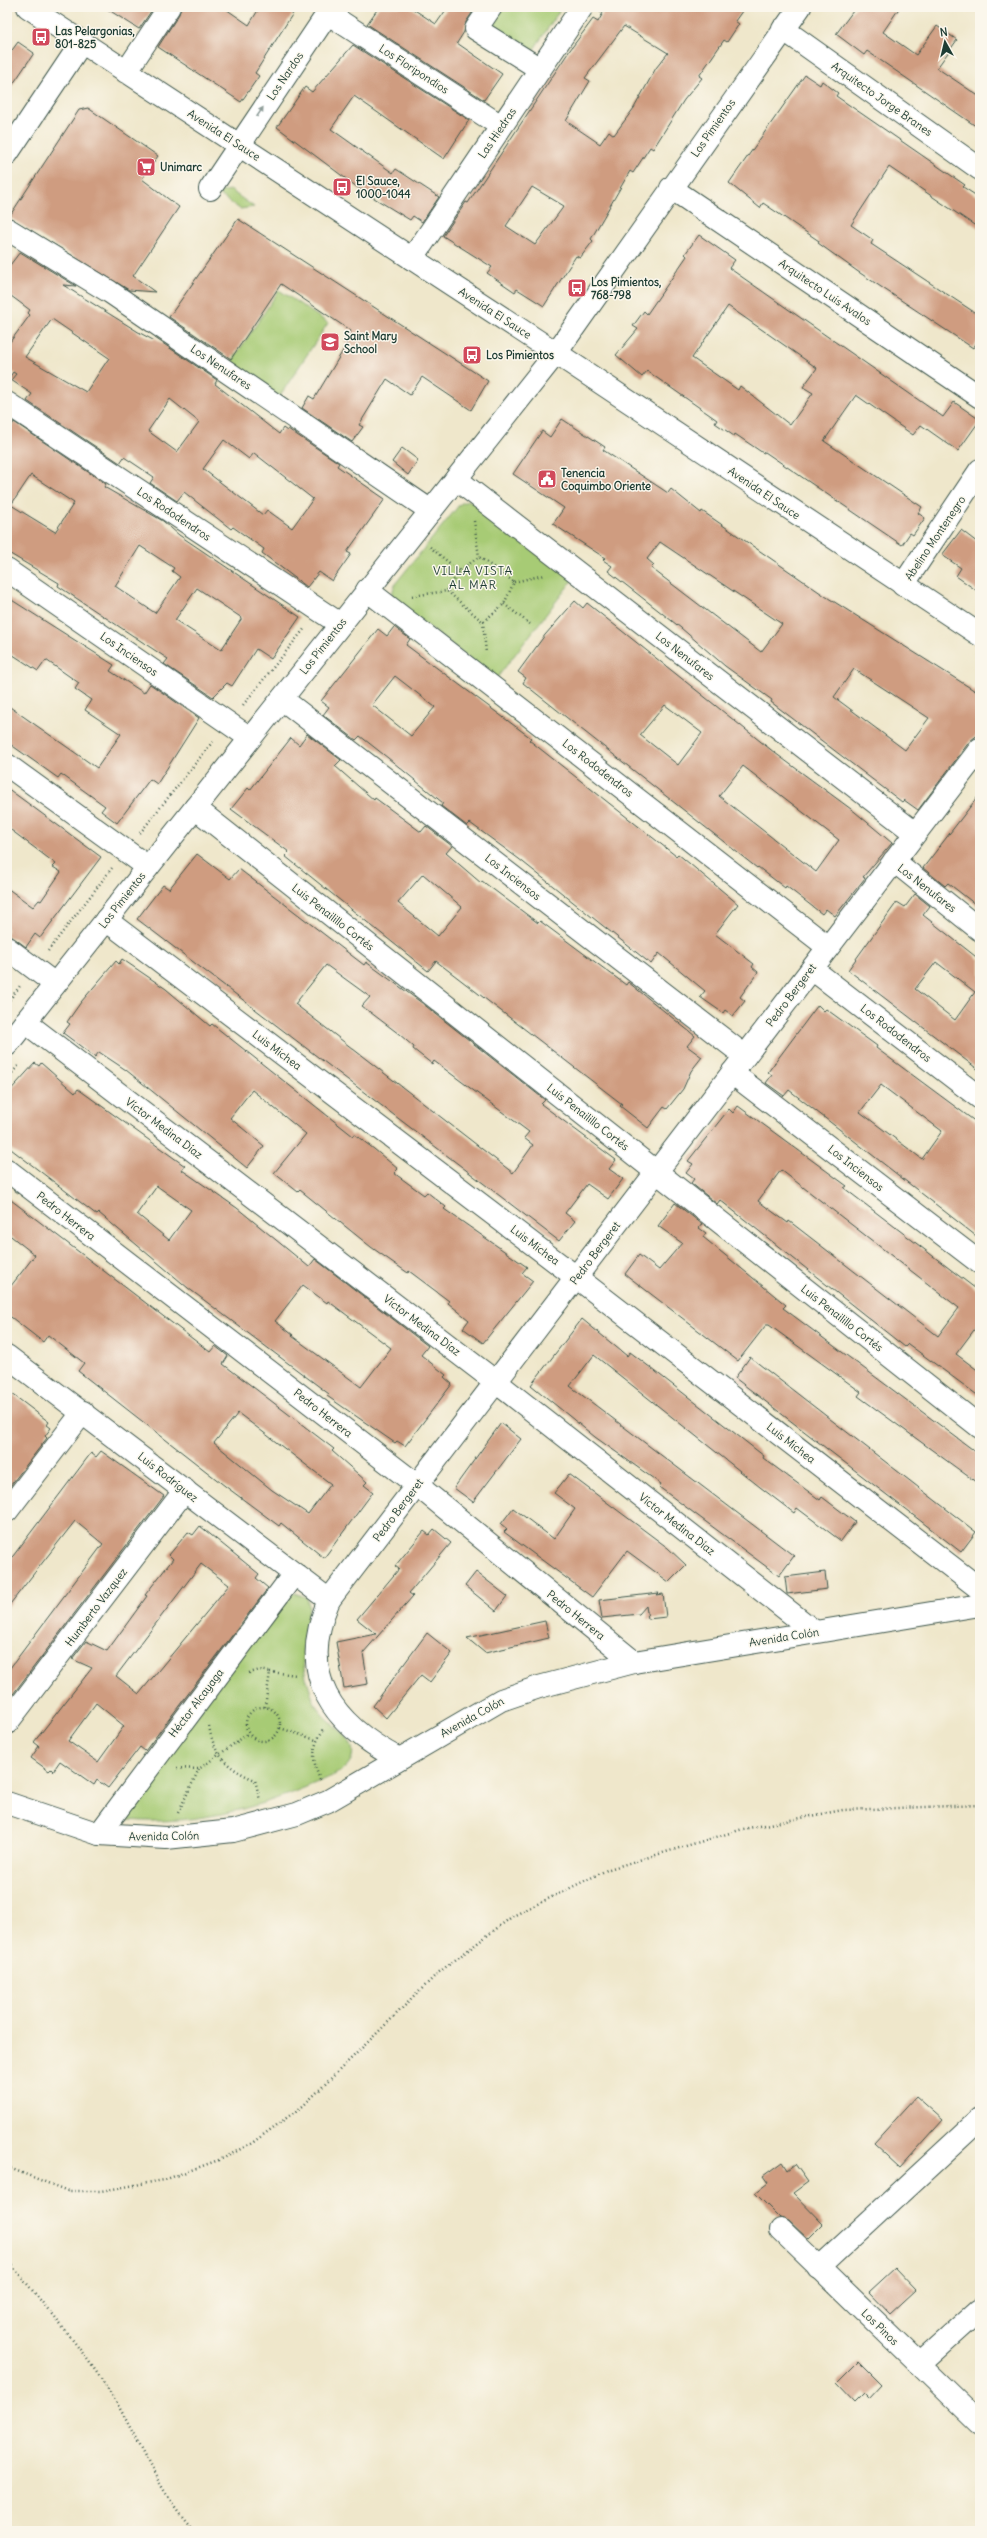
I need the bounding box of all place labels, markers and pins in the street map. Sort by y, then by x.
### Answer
place label: Las Pelargonias, 801-825 [55,24,135,51]
bus stop icon: Las Pelargonias, 801-825 [30,26,52,48]
supermarket icon: Unimarc [135,156,157,178]
place label: Unimarc [160,160,203,174]
place label: El Sauce, 1000-1044 [356,174,411,201]
bus stop icon: El Sauce, 1000-1044 [331,176,353,198]
place label: Los Pimientos, 768-798 [591,275,661,302]
bus stop icon: Los Pimientos, 768-798 [566,277,588,299]
place label: Saint Mary School [344,329,397,356]
school or university icon: Saint Mary School [319,331,341,353]
bus stop icon: Los Pimientos [461,344,483,366]
place label: Los Pimientos [486,348,554,362]
place label: Tenencia Coquimbo Oriente [561,466,651,494]
public building icon: Tenencia Coquimbo Oriente [536,468,558,490]

